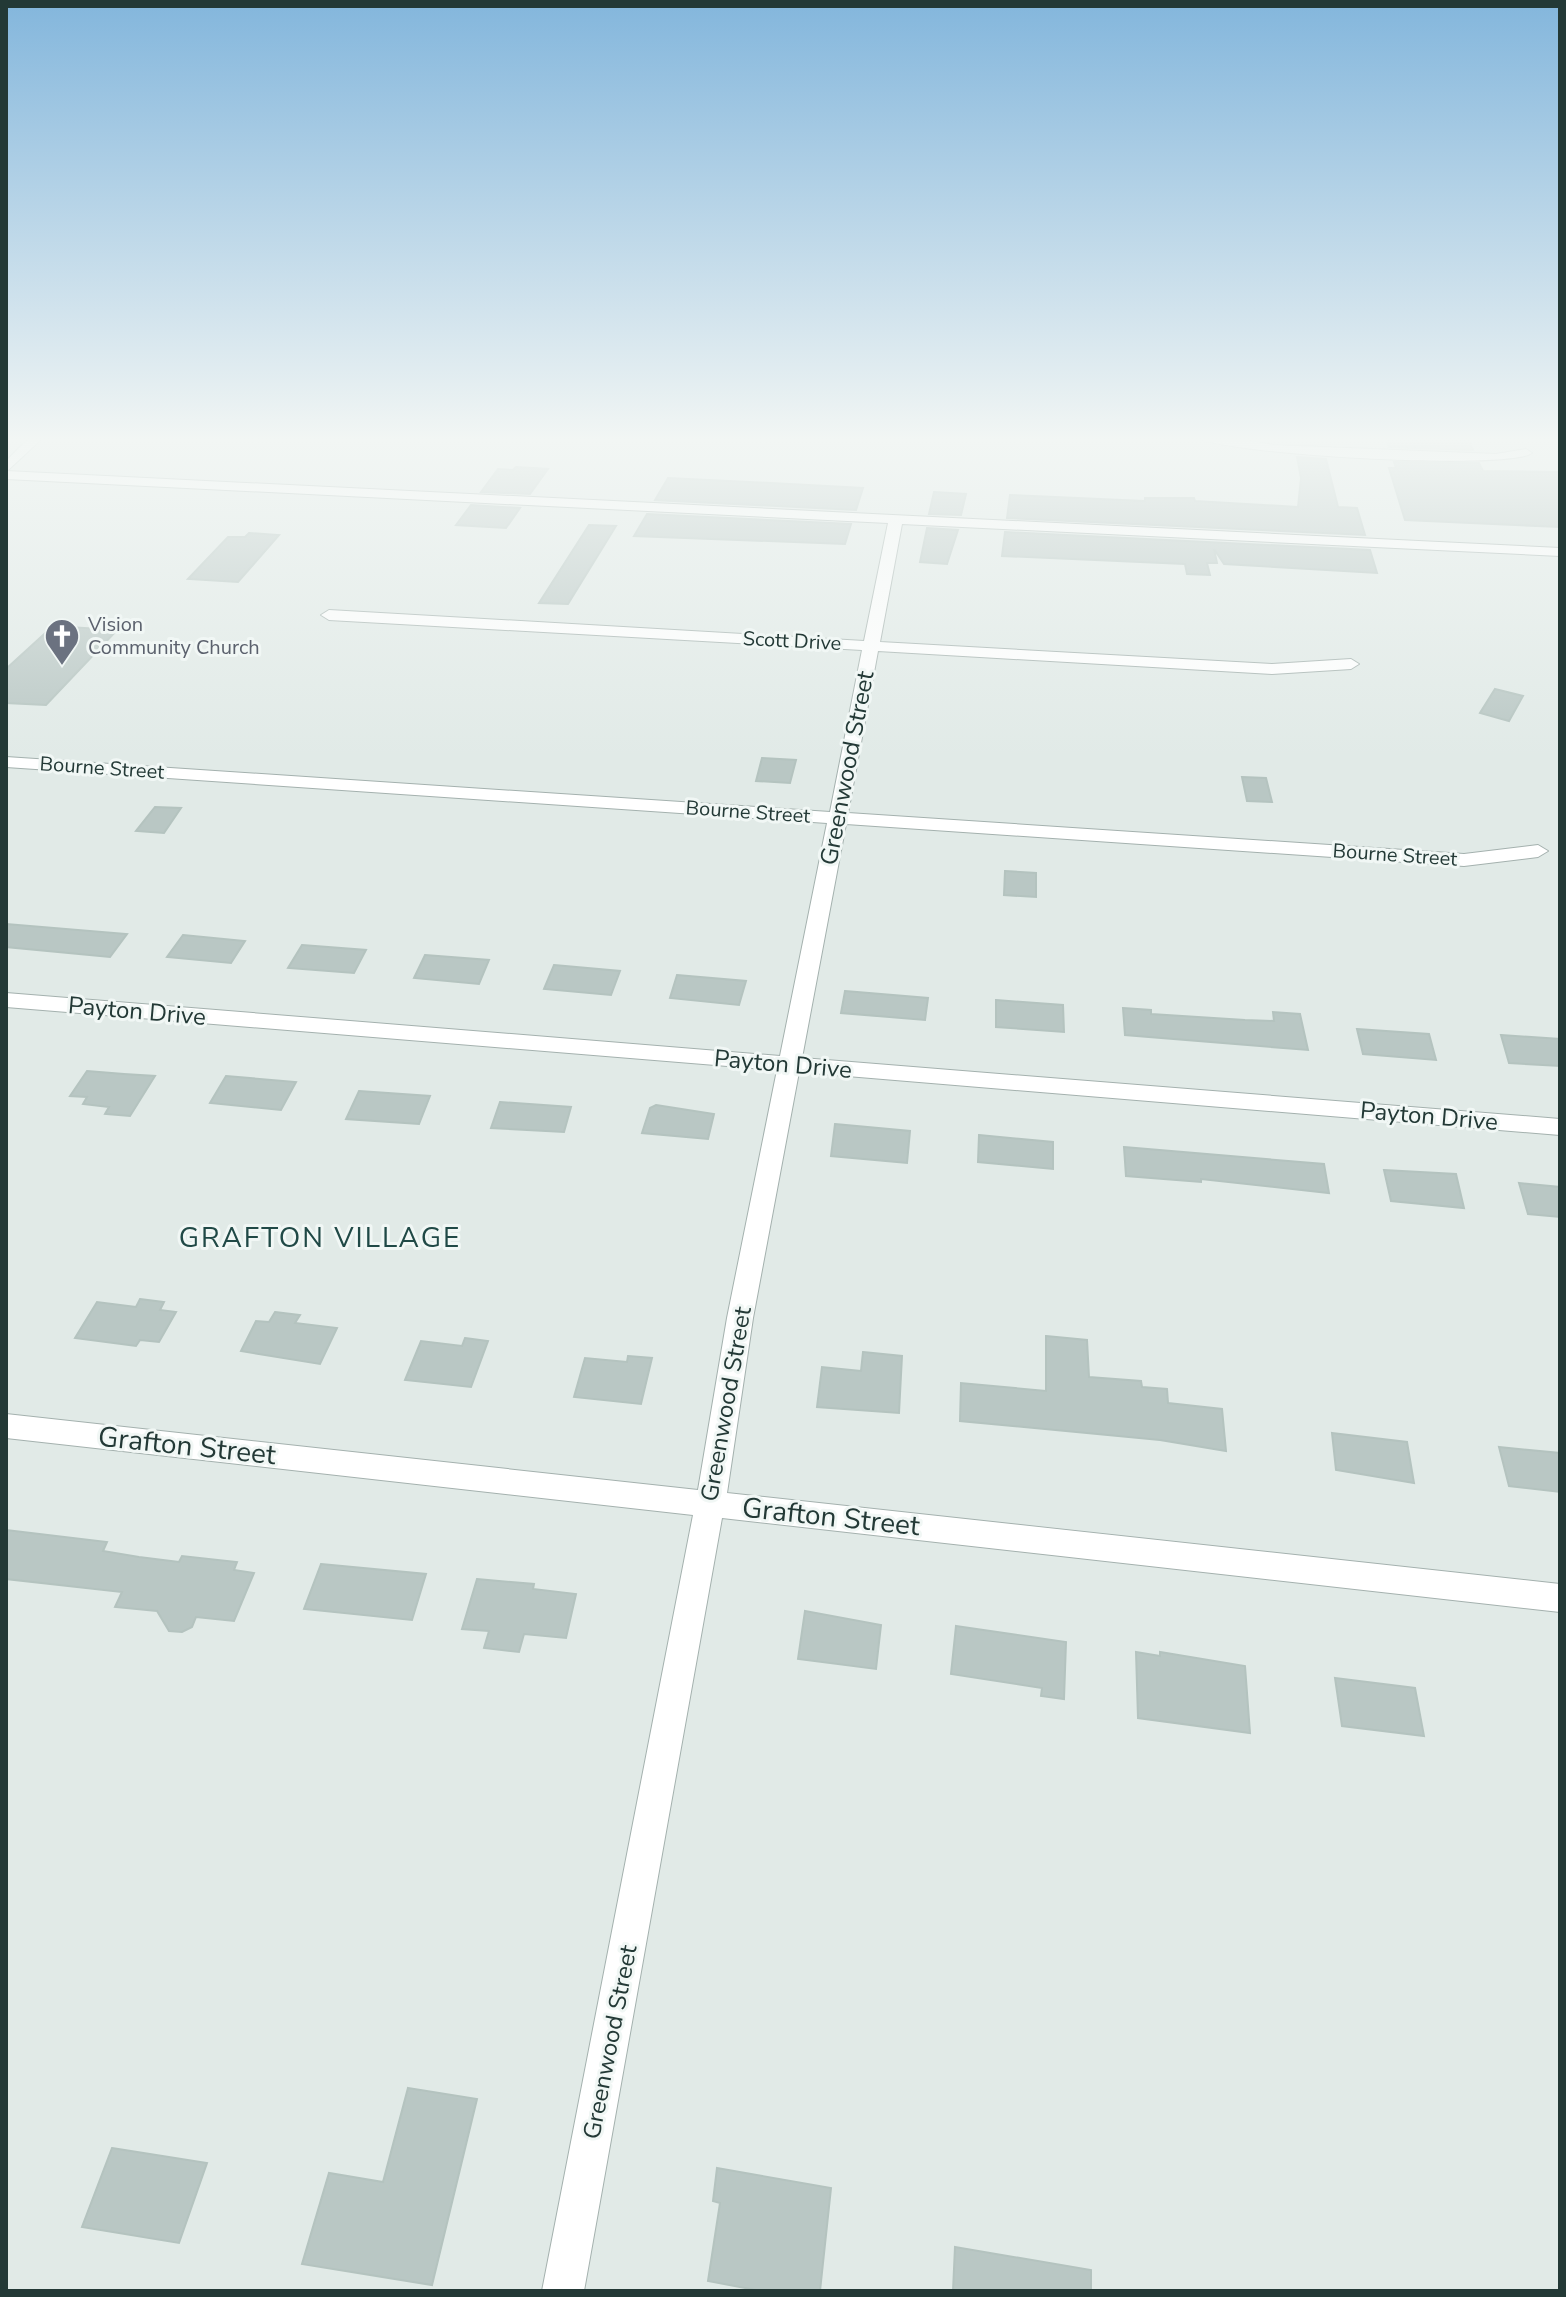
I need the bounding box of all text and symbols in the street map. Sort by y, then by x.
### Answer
place label: Vision Community Church [87,611,260,661]
church icon: Vision Community Church [43,617,81,667]
street label: Scott Drive [742,625,842,657]
street label: Greenwood Street [812,668,882,868]
street label: Bourne Street [39,750,166,786]
street label: Bourne Street [685,794,812,830]
street label: Bourne Street [1332,837,1459,873]
street label: Payton Drive [67,989,207,1033]
street label: Payton Drive [713,1042,853,1086]
street label: Payton Drive [1359,1094,1499,1138]
district label: GRAFTON VILLAGE [179,1219,461,1257]
street label: Greenwood Street [693,1304,759,1504]
street label: Grafton Street [96,1418,278,1474]
street label: Grafton Street [740,1489,922,1545]
street label: Greenwood Street [575,1942,645,2142]

